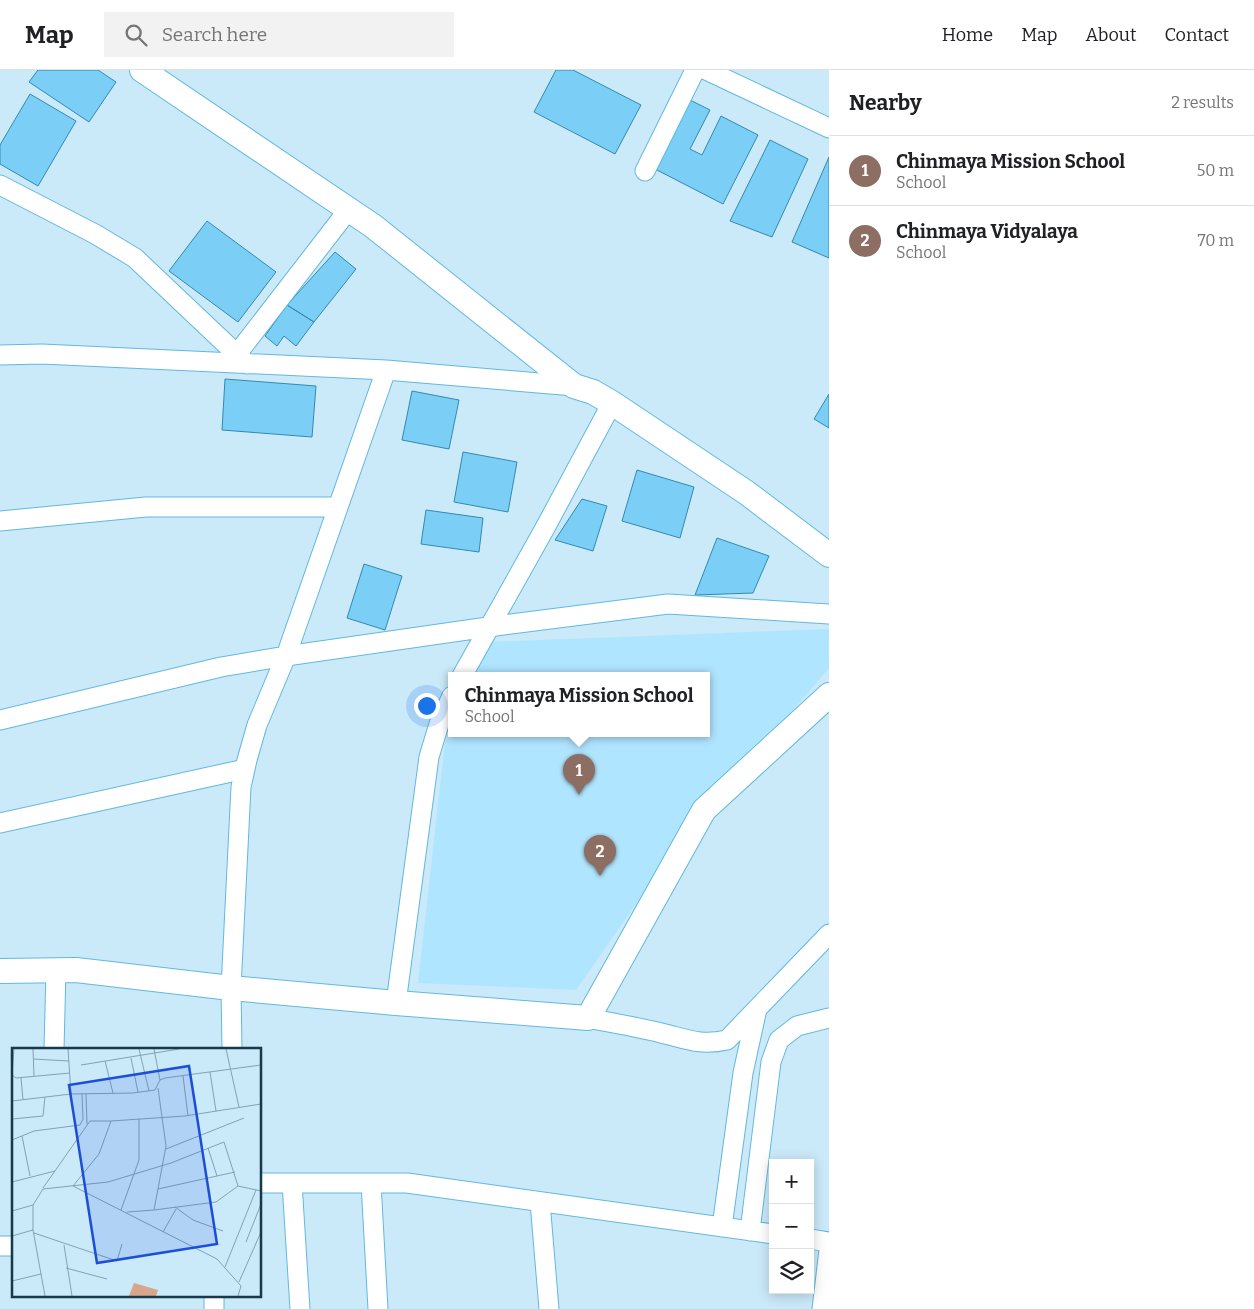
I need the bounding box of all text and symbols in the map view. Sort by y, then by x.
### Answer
search box [104,12,454,57]
text: Map [25,21,74,49]
icon: search [122,21,150,49]
text: Search here [162,23,267,46]
text: Home [942,24,993,46]
text: Map [1021,24,1057,46]
text: About [1085,24,1136,46]
text: Contact [1164,24,1229,46]
text: Nearby [849,90,922,116]
text: 2 results [1171,93,1234,112]
text: Chinmaya Mission School [896,150,1125,173]
text: 1 [862,161,868,180]
text: 50 m [1197,161,1234,180]
text: School [896,173,946,192]
text: Chinmaya Vidyalaya [896,220,1078,243]
text: 2 [860,231,870,250]
text: 70 m [1198,231,1234,250]
text: School [896,243,946,262]
popup [448,672,710,737]
text: Chinmaya Mission School [464,684,694,707]
your location [414,693,440,719]
text: School [464,707,515,726]
pin: 1 [563,754,595,795]
pin: 2 [584,835,616,876]
inset map [12,1048,261,1296]
map controls [769,1159,814,1294]
button: + [769,1159,814,1204]
button: − [769,1204,814,1249]
button: layers [769,1249,814,1294]

